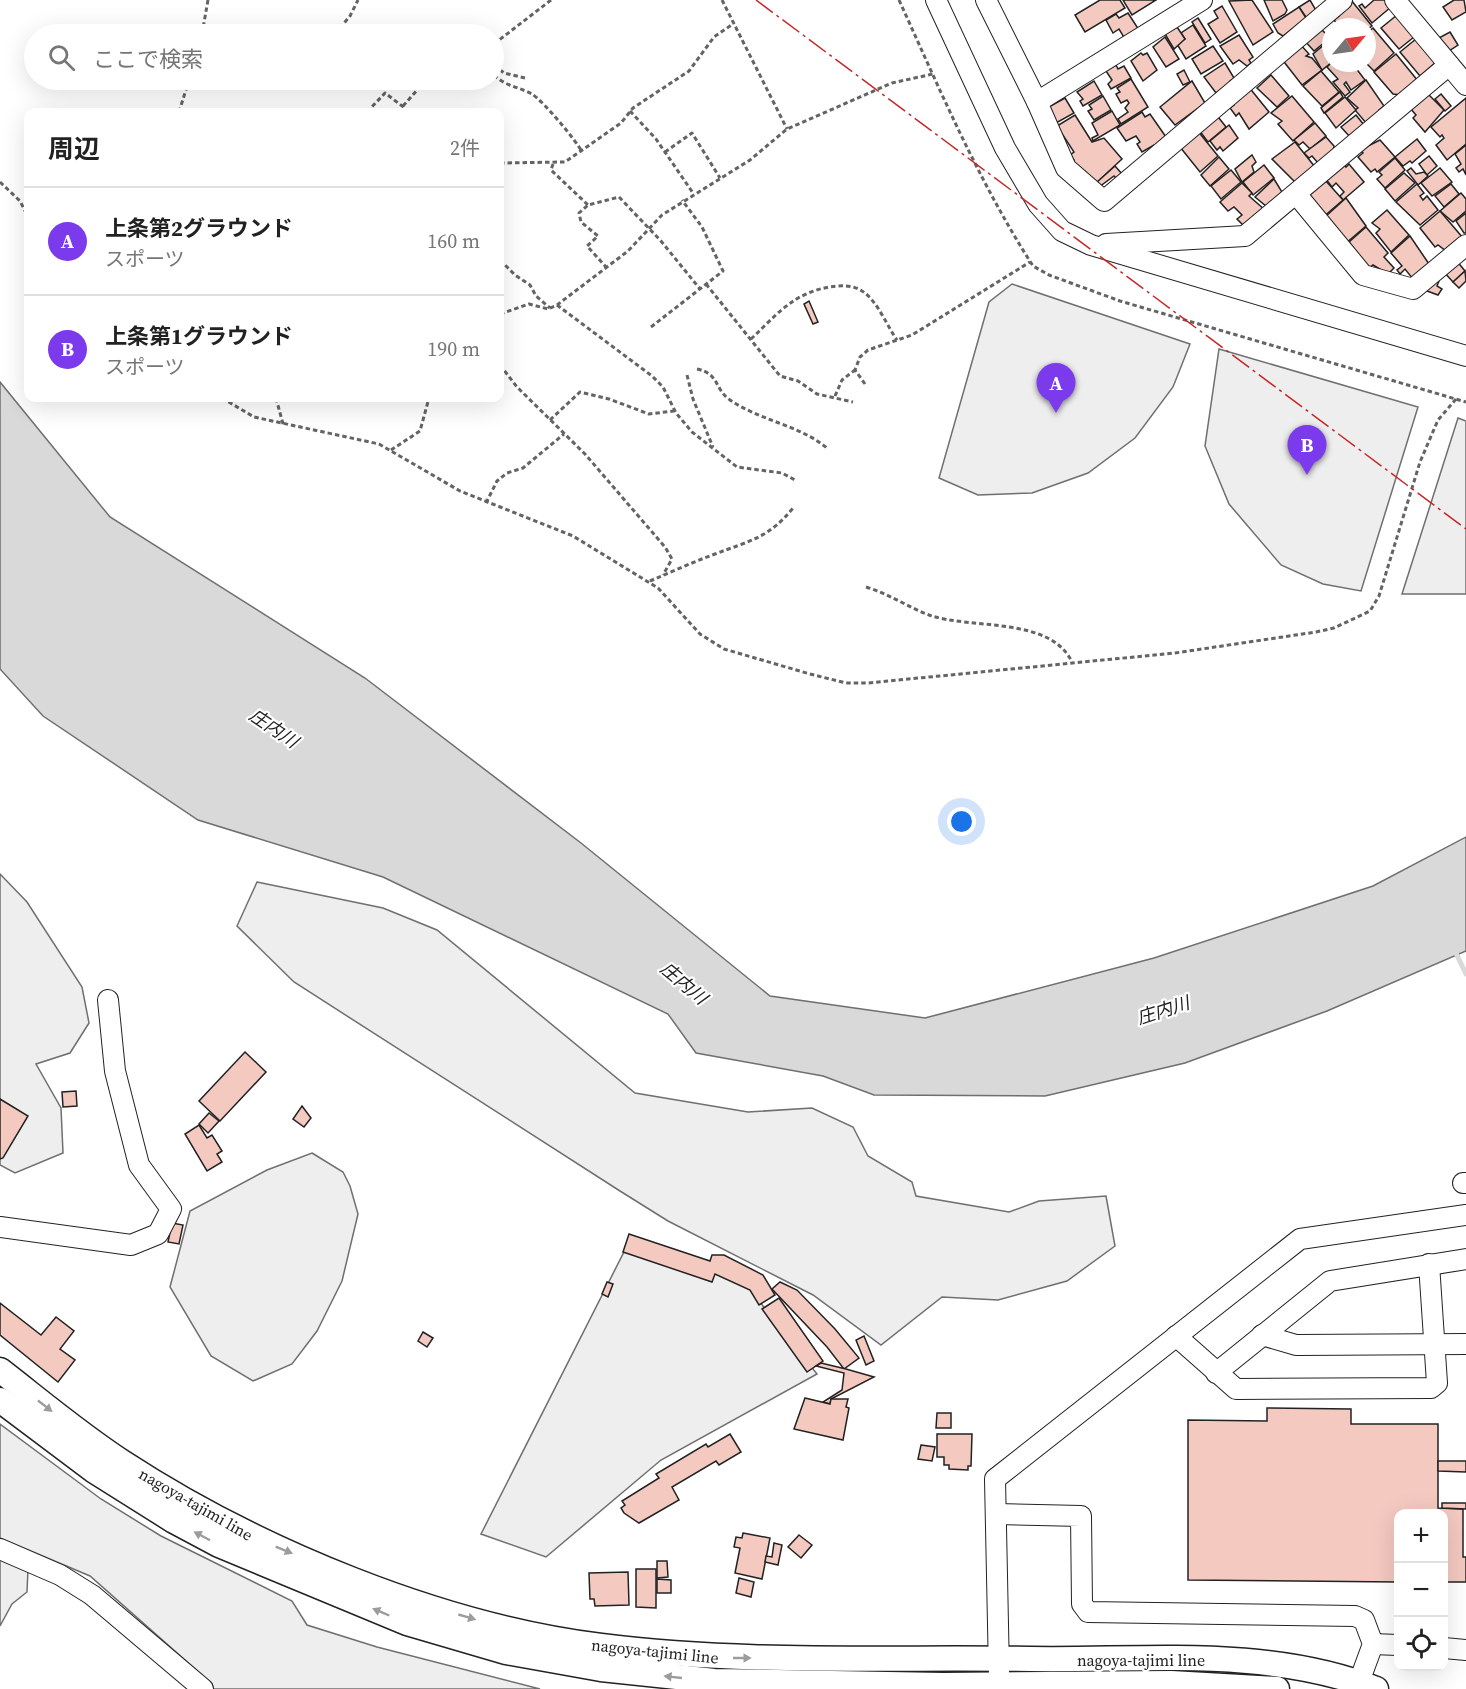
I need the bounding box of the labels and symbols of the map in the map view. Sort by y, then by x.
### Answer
north arrow [1322,18,1376,72]
pin: A [1036,364,1076,413]
pin: B [1288,426,1326,475]
water label: 庄内川 [245,703,305,755]
your location [947,807,976,836]
water label: 庄内川 [655,956,714,1011]
water label: 庄内川 [1133,989,1194,1030]
one-way arrow [38,1400,53,1412]
street label: nagoya-tajimi line [135,1462,257,1546]
one-way arrow [193,1531,210,1541]
one-way arrow [275,1545,293,1555]
one-way arrow [372,1607,390,1617]
one-way arrow [458,1613,476,1622]
street label: nagoya-tajimi line [590,1633,720,1669]
street label: nagoya-tajimi line [1077,1649,1205,1671]
one-way arrow [732,1653,751,1663]
one-way arrow [663,1672,682,1682]

